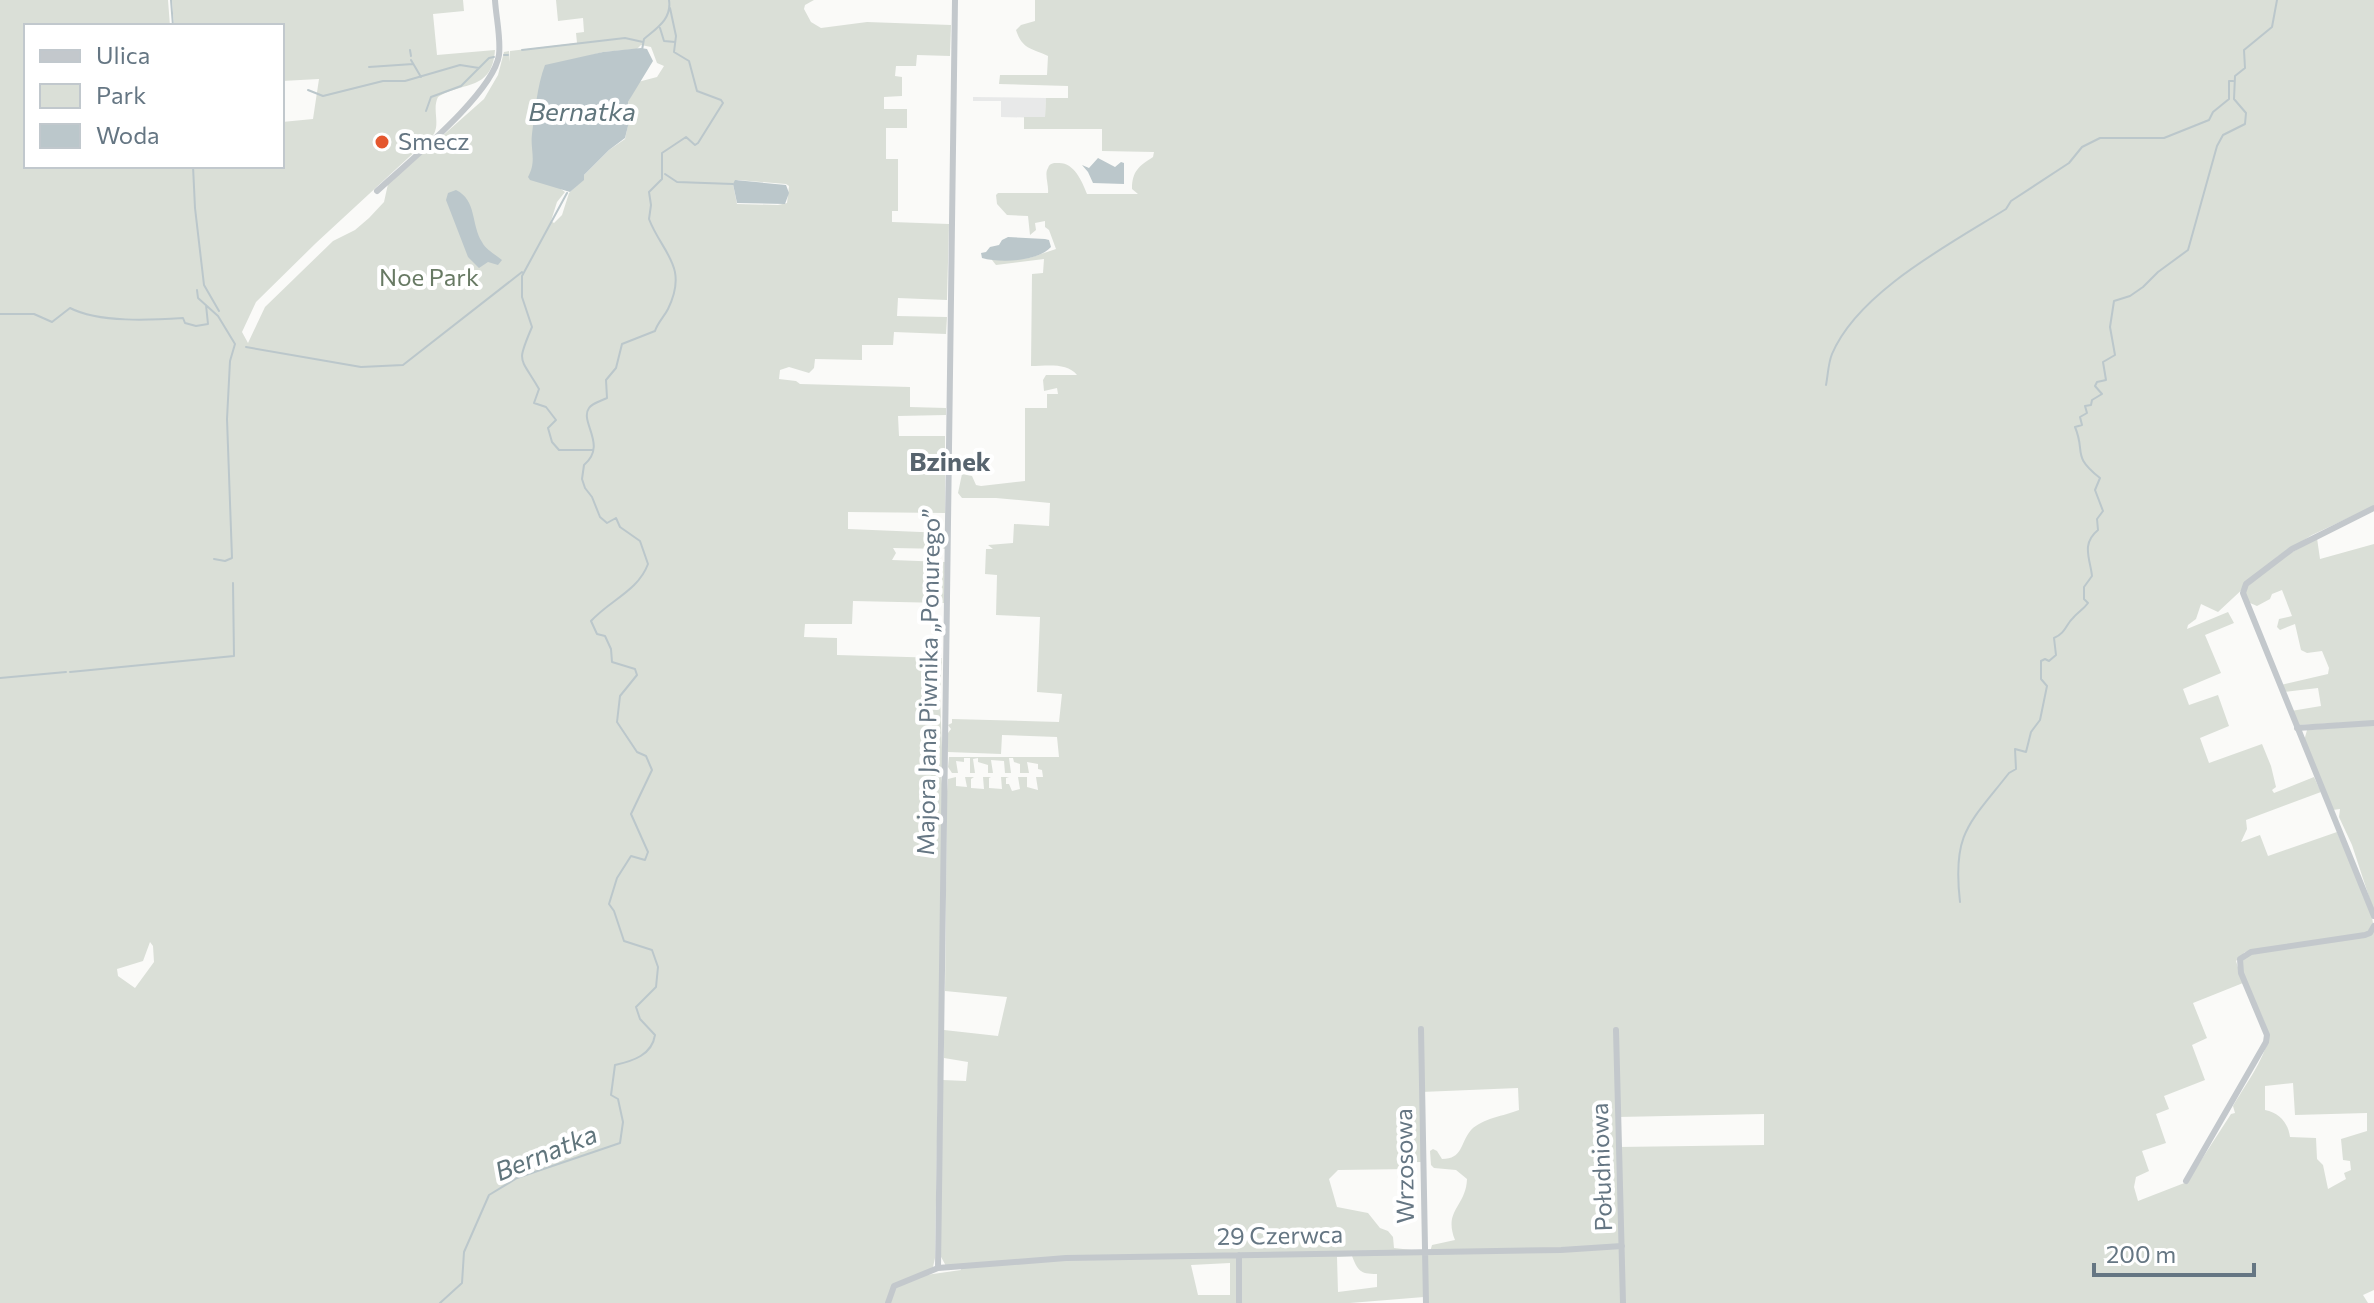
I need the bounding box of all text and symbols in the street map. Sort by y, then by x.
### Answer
legend [24,24,284,168]
text: Ulica [96,40,150,69]
text: Park [96,80,146,109]
water label: Bernatka [528,95,636,126]
text: Woda [96,120,160,149]
place label: Smecz [398,126,470,155]
marker: Smecz [373,133,391,151]
park label: Noe Park [379,262,479,291]
district label: Bzinek [909,445,991,476]
street label: Majora Jana Piwnika „Ponurego” [910,508,945,856]
street label: Południowa [1584,1102,1617,1232]
street label: Wrzosowa [1388,1108,1419,1224]
water label: Bernatka [490,1117,601,1186]
street label: 29 Czerwca [1217,1219,1343,1250]
scale bar [2094,1227,2254,1277]
text: 200 m [2106,1239,2176,1268]

